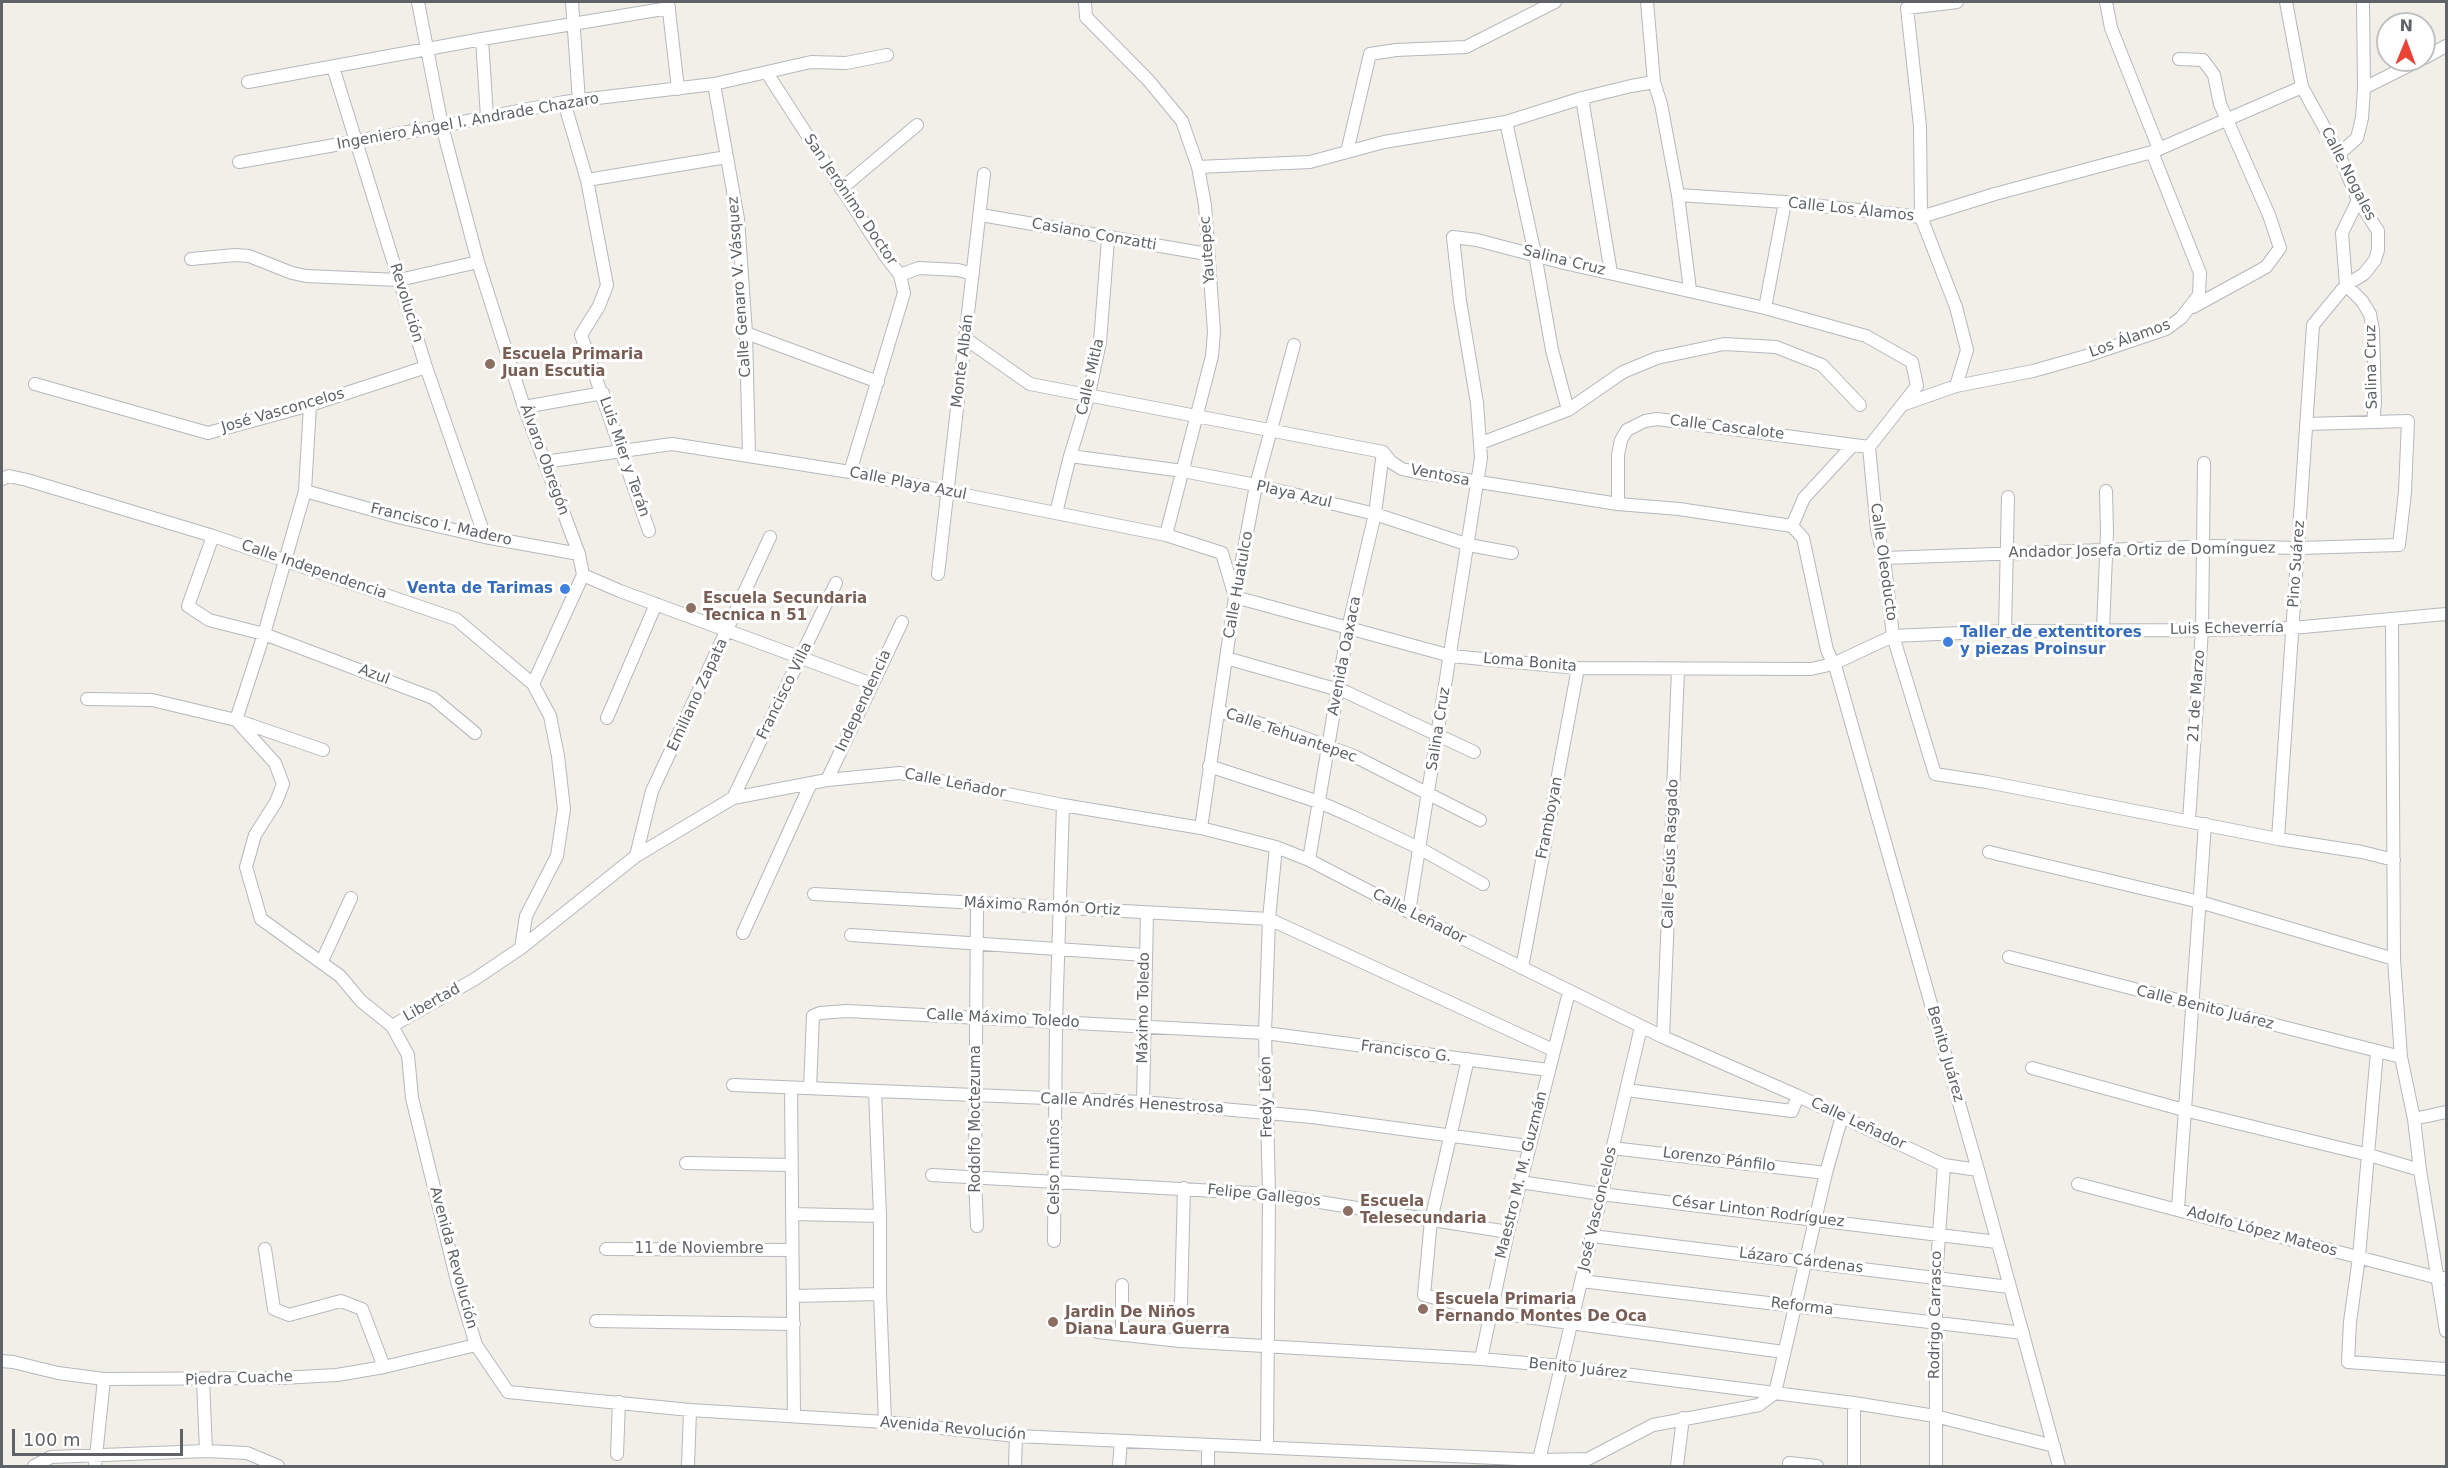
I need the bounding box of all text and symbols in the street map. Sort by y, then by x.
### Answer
north arrow [2376,12,2436,72]
text: N [2399,16,2413,35]
street label: Ingeniero Ángel l. Andrade Chazaro [335,90,601,154]
street label: Calle Nogales [2317,124,2379,224]
street label: San Jerónimo Doctor [799,131,901,269]
street label: Calle Los Álamos [1787,194,1915,226]
street label: Calle Genaro V. Vásquez [725,196,755,378]
street label: Casiano Conzatti [1030,215,1158,255]
street label: Yautepec [1197,216,1219,284]
street label: Salina Cruz [1521,242,1607,280]
street label: Revolución [385,261,427,345]
street label: Monte Albán [948,313,978,409]
street label: Los Álamos [2087,316,2173,362]
street label: Salina Cruz [2362,325,2382,409]
street label: Calle Mitla [1073,337,1109,417]
place label: Escuela Primaria Juan Escutia [502,346,643,381]
marker: Escuela Primaria Juan Escutia [483,357,497,371]
street label: José Vasconcelos [219,385,347,437]
street label: Luis Mier y Terán [595,395,653,519]
street label: Álvaro Obregón [516,402,572,518]
street label: Calle Cascalote [1669,412,1785,444]
street label: Ventosa [1409,461,1471,491]
street label: Calle Playa Azul [848,464,968,504]
street label: Playa Azul [1254,478,1334,512]
street label: Francisco I. Madero [368,500,514,550]
street label: Calle Oleoducto [1866,502,1900,622]
street label: Pino Suárez [2285,520,2309,608]
street label: Calle Huatulco [1221,530,1257,640]
street label: Calle Independencia [239,537,389,603]
street label: Andador Josefa Ortiz de Domínguez [2008,540,2276,562]
place label: Venta de Tarimas [407,580,553,598]
marker: Venta de Tarimas [558,582,572,596]
place label: Escuela Secundaria Tecnica n 51 [703,590,867,625]
street label: Avenida Oaxaca [1325,595,1365,717]
marker: Escuela Secundaria Tecnica n 51 [684,601,698,615]
street label: Luis Echeverría [2170,619,2284,639]
place label: Taller de extentitores y piezas Proinsur [1960,624,2142,659]
marker: Taller de extentitores y piezas Proinsur [1941,635,1955,649]
street label: Emiliano Zapata [664,636,732,754]
street label: Francisco Villa [754,639,816,743]
street label: Independencia [832,647,896,755]
street label: 21 de Marzo [2185,649,2209,743]
street label: Loma Bonita [1482,650,1578,676]
street label: Azul [356,661,392,689]
street label: Salina Cruz [1423,686,1455,772]
street label: Calle Tehuantepec [1223,705,1359,767]
street label: Calle Leñador [903,765,1007,803]
street label: Framboyan [1533,775,1567,861]
street label: Calle Jesús Rasgado [1659,779,1683,929]
street label: Calle Leñador [1369,886,1469,948]
street label: Máximo Ramón Ortiz [963,894,1121,920]
street label: Máximo Toledo [1134,952,1154,1064]
street label: Libertad [401,980,463,1026]
street label: Calle Benito Juárez [2134,982,2276,1034]
street label: Benito Juárez [1923,1004,1967,1104]
street label: Calle Máximo Toledo [926,1006,1080,1032]
street label: Francisco G. [1360,1038,1452,1066]
street label: Rodolfo Moctezuma [967,1045,985,1193]
street label: Fredy León [1257,1056,1277,1138]
street label: Maestro M. M. Guzmán [1492,1089,1552,1261]
street label: Calle Andrés Henestrosa [1040,1090,1224,1118]
street label: Calle Leñador [1808,1094,1908,1154]
street label: Celso muños [1046,1119,1064,1215]
street label: Lorenzo Pánfilo [1662,1144,1776,1176]
street label: José Vasconcelos [1575,1145,1621,1273]
street label: Felipe Gallegos [1206,1181,1322,1211]
street label: Avenida Revolución [425,1185,481,1331]
street label: César Linton Rodríguez [1671,1192,1845,1232]
place label: Escuela Telesecundaria [1360,1193,1487,1228]
street label: Adolfo López Mateos [2185,1203,2339,1261]
marker: Escuela Telesecundaria [1341,1204,1355,1218]
street label: 11 de Noviembre [634,1240,764,1258]
street label: Lázaro Cárdenas [1738,1244,1864,1278]
street label: Rodrigo Carrasco [1926,1251,1946,1379]
place label: Escuela Primaria Fernando Montes De Oca [1435,1291,1647,1326]
street label: Reforma [1770,1294,1834,1320]
marker: Escuela Primaria Fernando Montes De Oca [1416,1302,1430,1316]
place label: Jardin De Niños Diana Laura Guerra [1065,1304,1230,1339]
marker: Jardin De Niños Diana Laura Guerra [1046,1315,1060,1329]
street label: Benito Juárez [1528,1355,1628,1383]
street label: Piedra Cuache [185,1368,293,1390]
street label: Avenida Revolución [879,1414,1027,1444]
scale bar [15,1417,186,1455]
text: 100 m [23,1429,81,1450]

